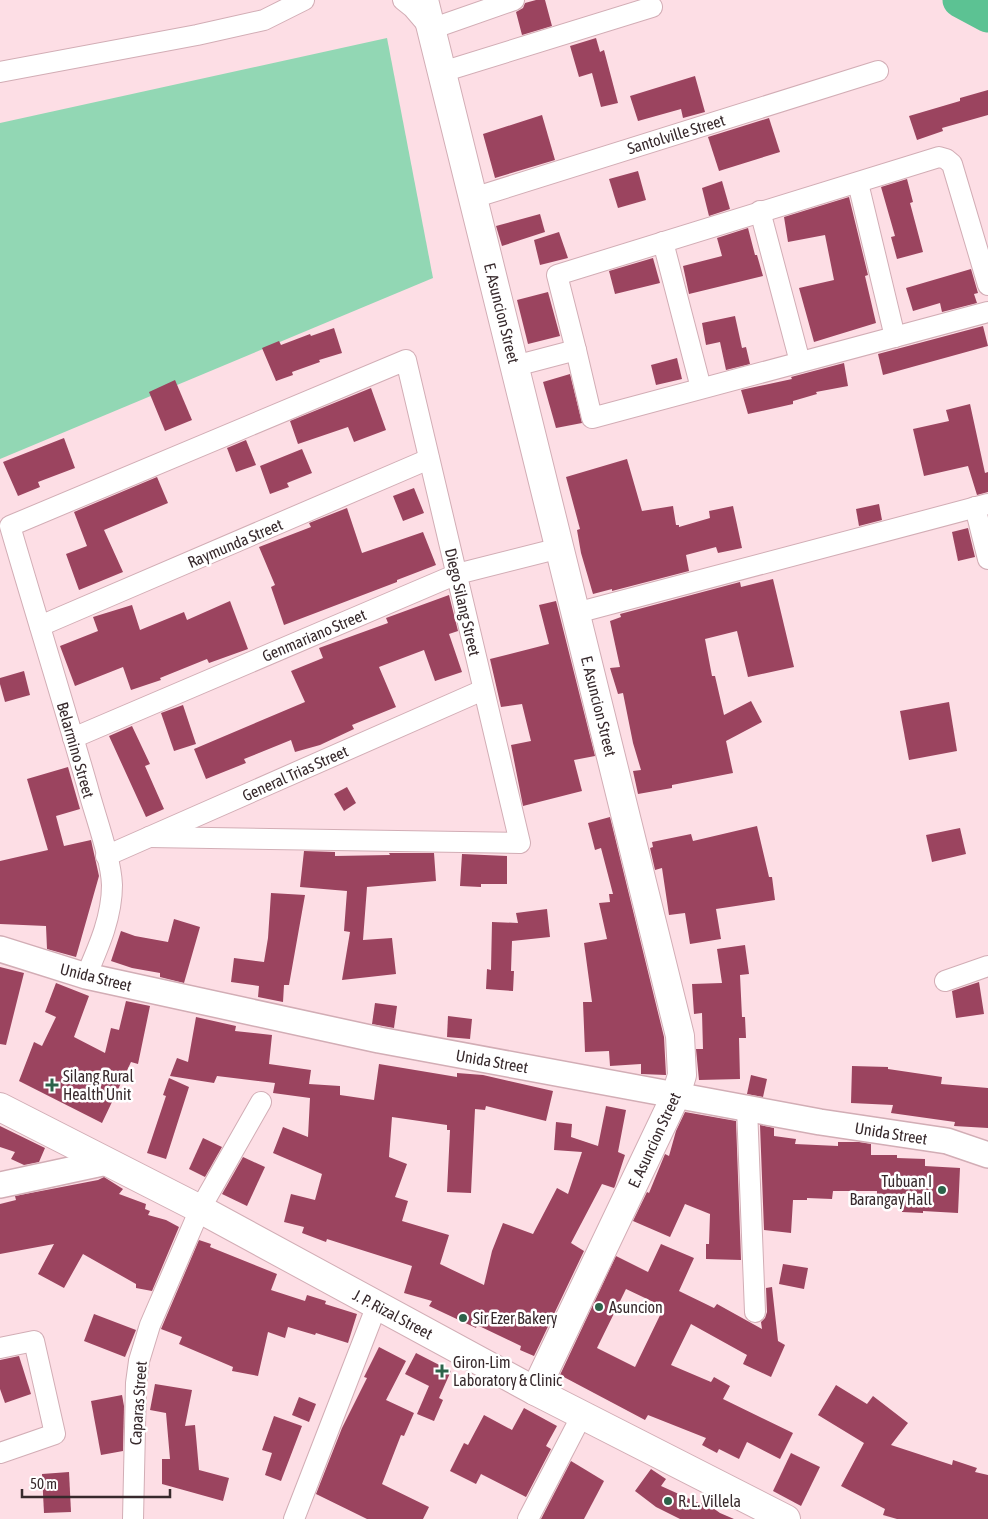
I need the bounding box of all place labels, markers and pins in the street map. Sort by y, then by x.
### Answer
place label: Silang Rural Health Unit [63,1067,134,1103]
marker: Silang Rural Health Unit [45,1078,59,1092]
place label: Tubuan I Barangay Hall [849,1172,933,1209]
marker: Tubuan I Barangay Hall [936,1184,948,1196]
place label: Asuncion [609,1298,663,1316]
marker: Asuncion [593,1301,605,1313]
place label: Sir Ezer Bakery [473,1309,558,1328]
marker: Sir Ezer Bakery [457,1312,469,1324]
place label: Giron-Lim Laboratory & Clinic [453,1353,562,1390]
marker: Giron-Lim Laboratory & Clinic [435,1364,449,1378]
place label: R. L. Villela [678,1492,741,1510]
marker: R. L. Villela [662,1495,674,1507]

